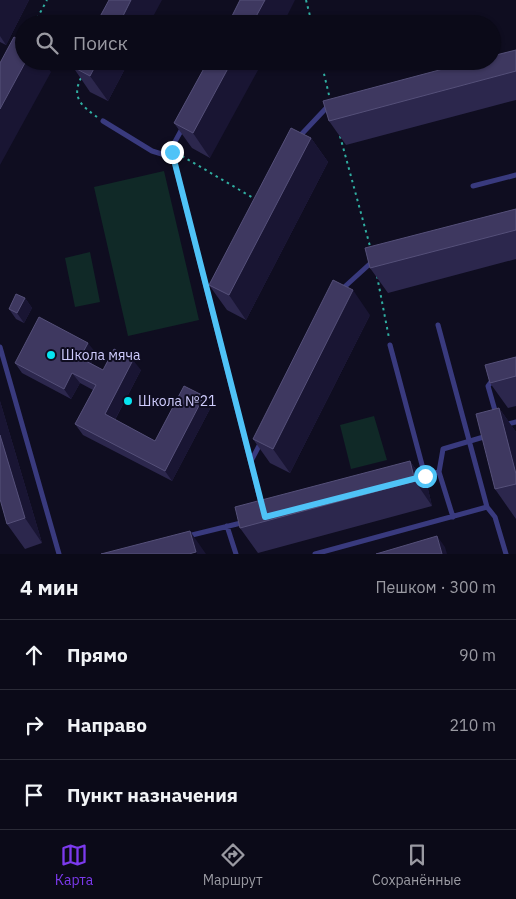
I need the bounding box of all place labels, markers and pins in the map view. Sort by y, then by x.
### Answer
place label: Школа мяча [61,346,141,364]
marker: Школа мяча [45,349,57,361]
place label: Школа №21 [138,392,217,410]
marker: Школа №21 [122,395,134,407]

